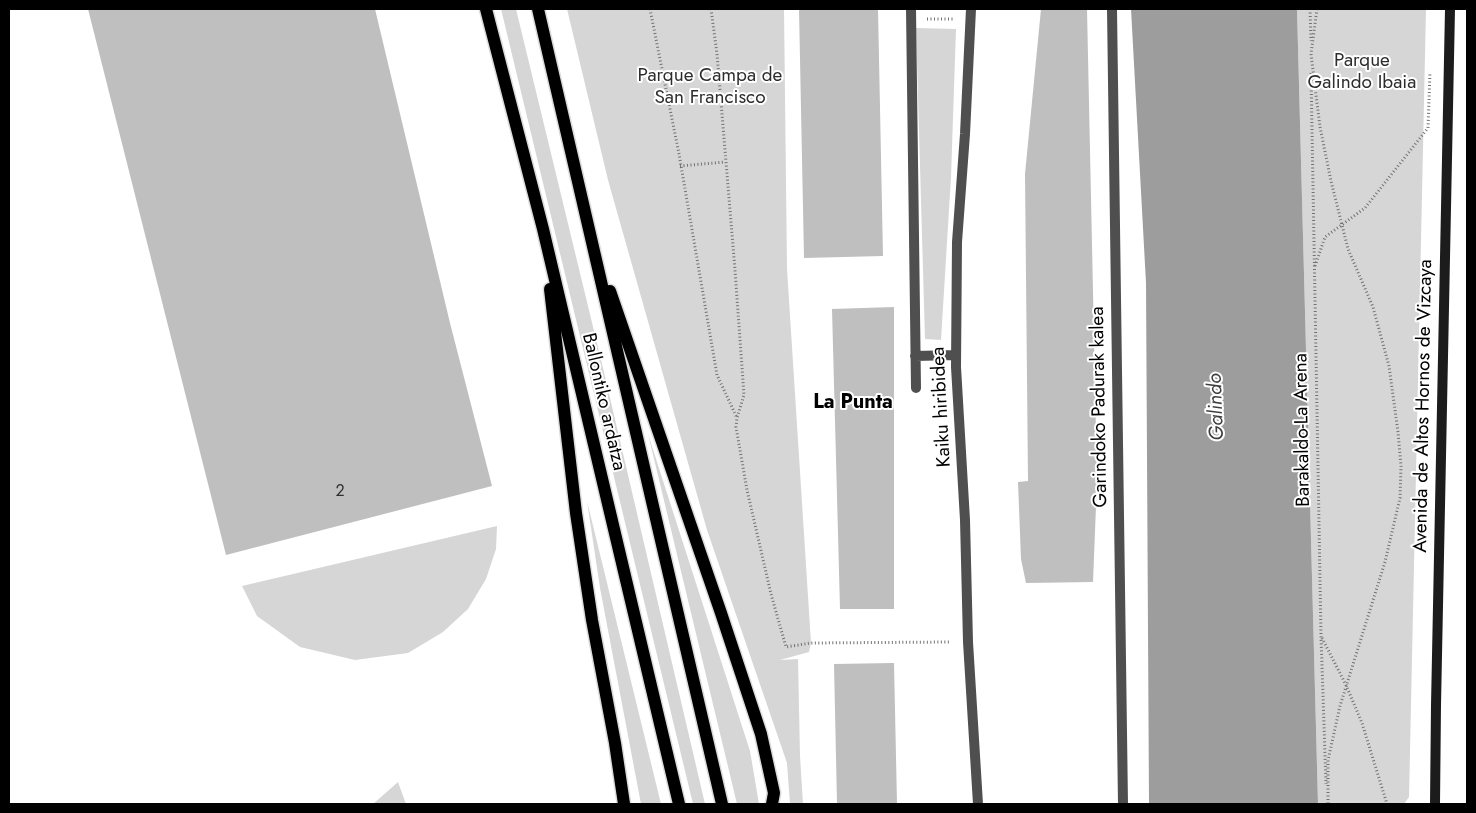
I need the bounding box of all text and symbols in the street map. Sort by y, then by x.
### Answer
park label: Parque Galindo Ibaia [1308,50,1416,94]
park label: Parque Campa de San Francisco [638,65,782,109]
street label: Avenida de Altos Hornos de Vizcaya [1410,259,1438,553]
street label: Garindoko Padurak kalea [1087,306,1113,508]
street label: Ballontiko ardatza [576,331,630,473]
street label: Kaiku hiribidea [927,346,957,468]
street label: Barakaldo-La Arena [1290,353,1316,507]
water label: Galindo [1204,373,1230,441]
district label: La Punta [813,391,893,415]
house number: 2 [335,482,345,502]

